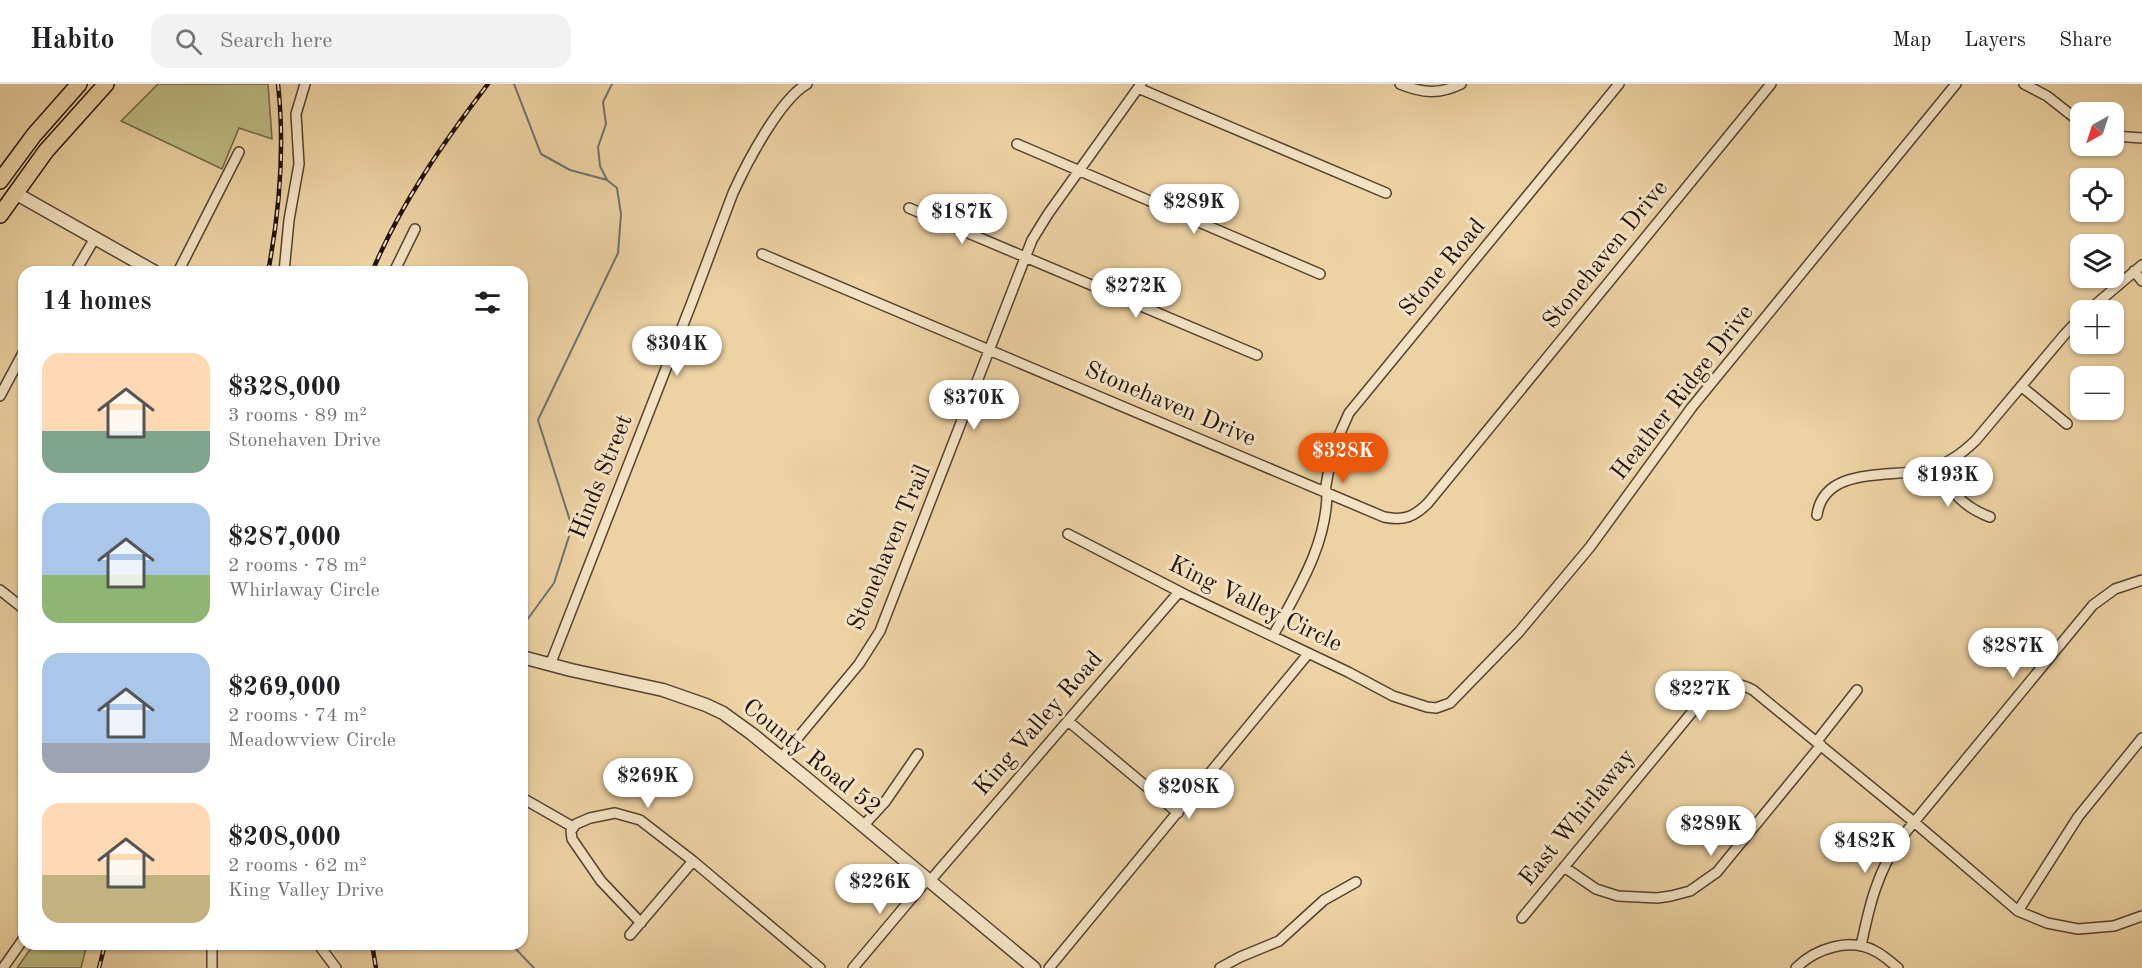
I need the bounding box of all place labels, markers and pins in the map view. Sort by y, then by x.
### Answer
pin: $289K [1152,184,1236,235]
pin: $187K [920,194,1004,245]
pin: $272K [1094,268,1178,319]
pin: $304K [635,326,719,377]
pin: $370K [932,380,1016,431]
pin: $328K [1301,433,1385,484]
pin: $193K [1906,457,1990,508]
pin: $287K [1971,628,2055,679]
pin: $227K [1658,671,1742,722]
pin: $269K [606,758,690,809]
pin: $208K [1147,769,1231,820]
pin: $289K [1669,806,1753,857]
pin: $482K [1823,823,1907,874]
pin: $226K [838,864,922,915]

